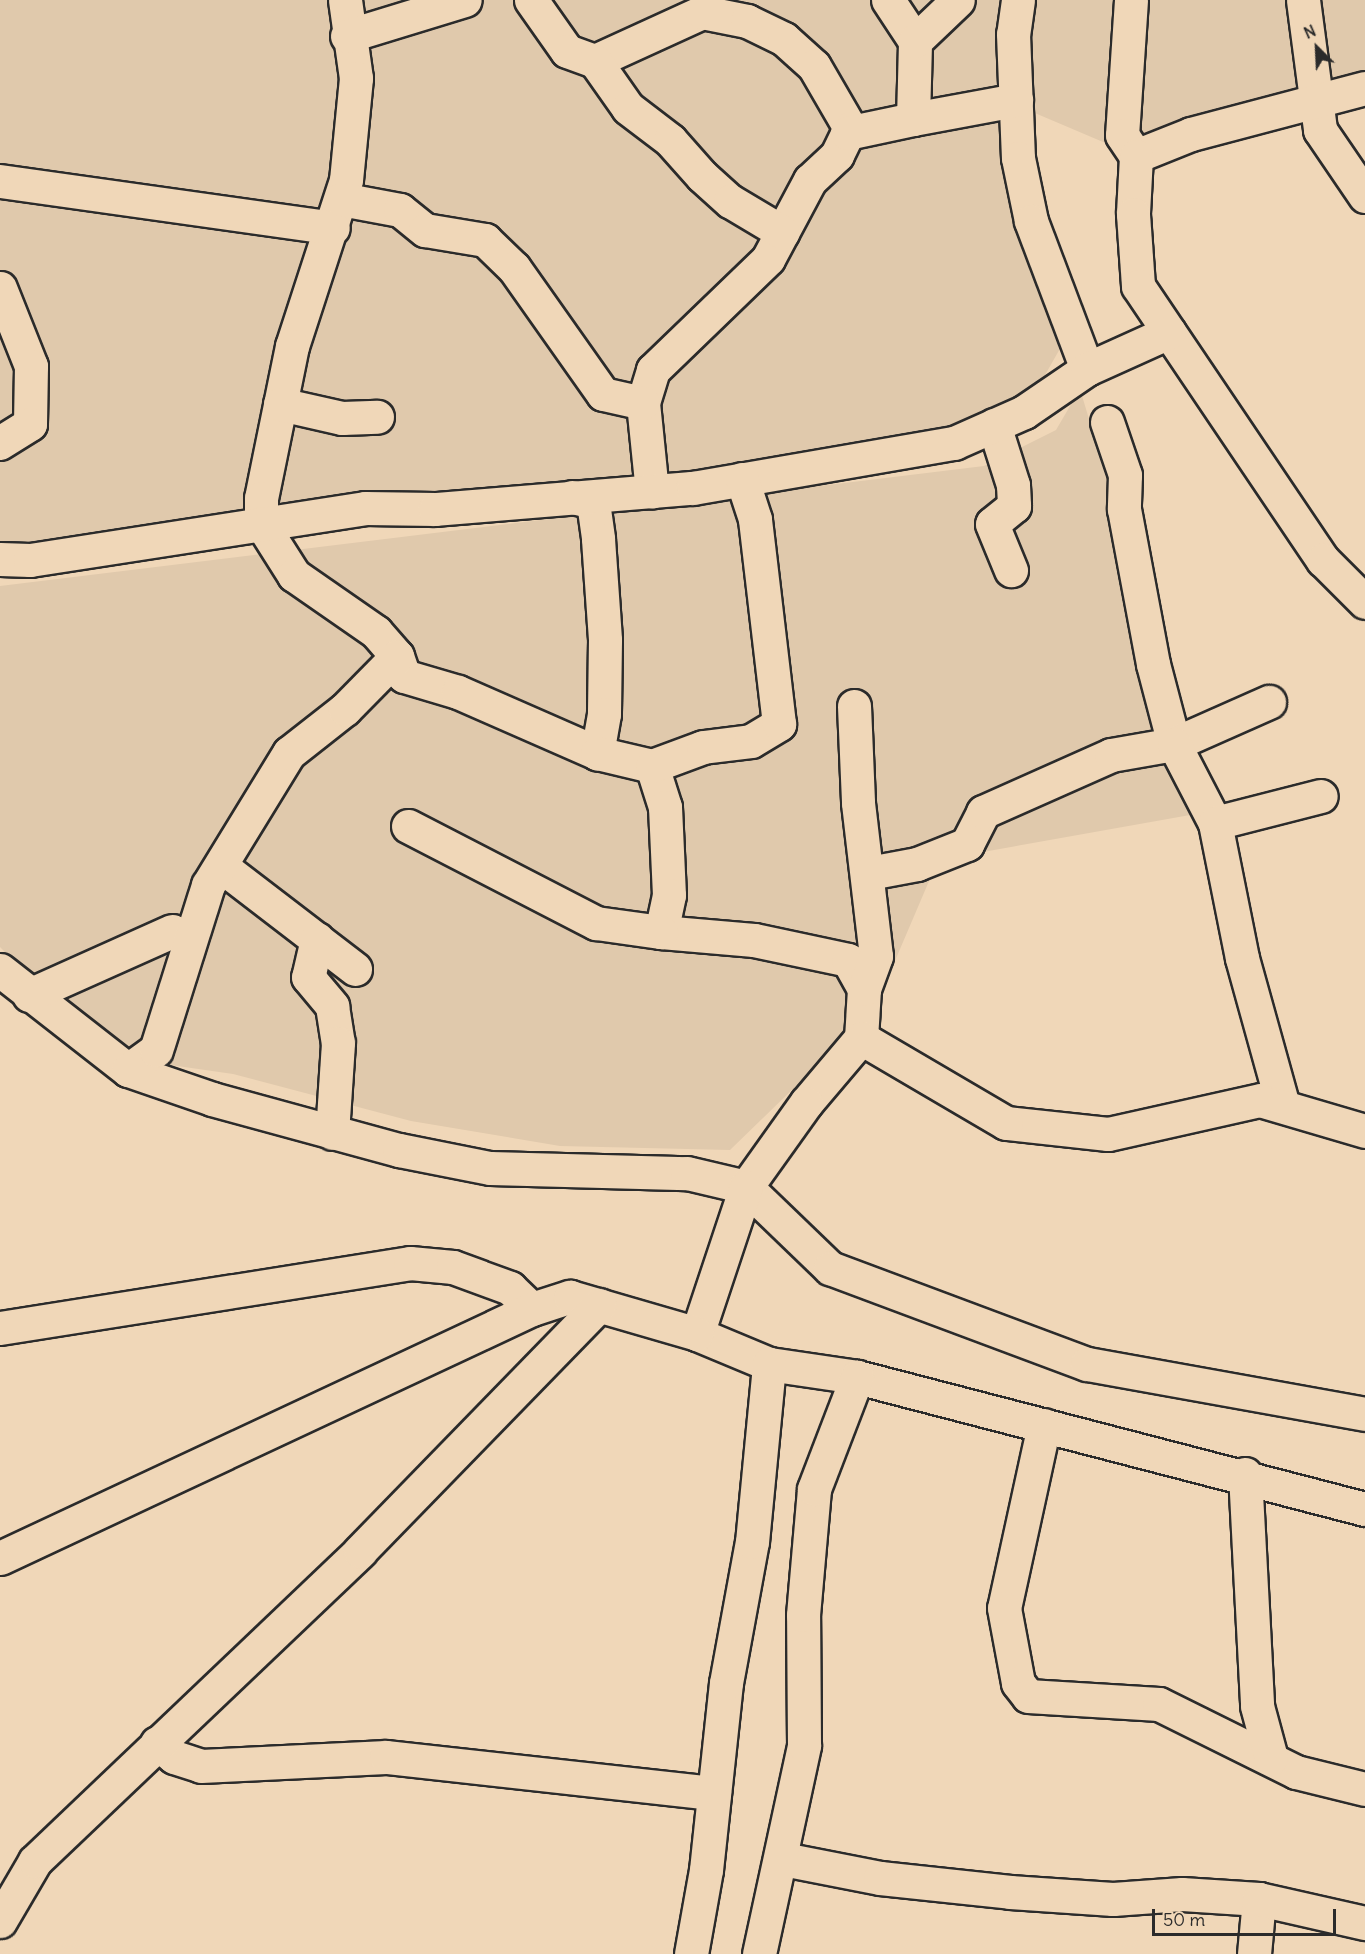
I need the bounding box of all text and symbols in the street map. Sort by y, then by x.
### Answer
north arrow [1287,18,1347,78]
text: N [1301,20,1319,43]
scale bar [1155,1897,1340,1935]
text: 50 m [1163,1908,1205,1931]

